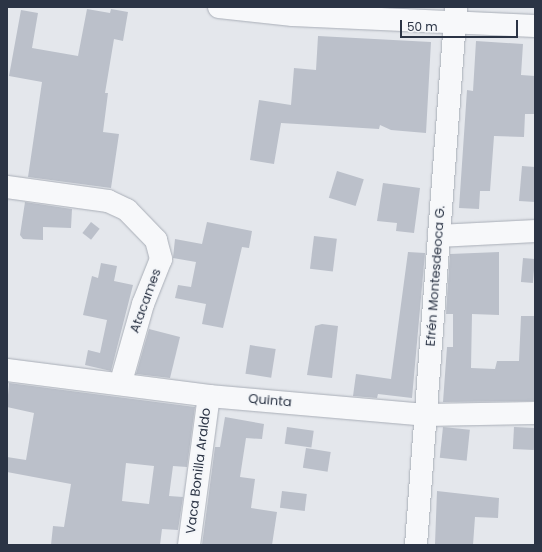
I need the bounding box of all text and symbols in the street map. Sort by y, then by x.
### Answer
scale bar [402,12,520,38]
text: 50 m [407,18,438,35]
street label: Efrén Montesdeoca G. [423,205,449,347]
street label: Atacames [127,267,165,335]
street label: Quinta [248,391,292,411]
street label: Vaca Bonilla Araldo [184,407,214,535]

